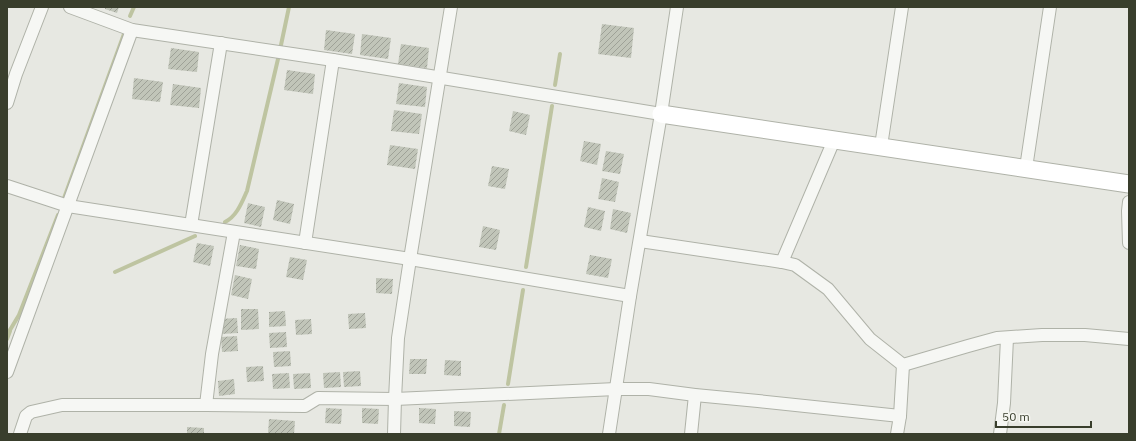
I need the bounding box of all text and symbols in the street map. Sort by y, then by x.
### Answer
scale bar [996,403,1091,429]
text: 50 m [1002,409,1030,424]

